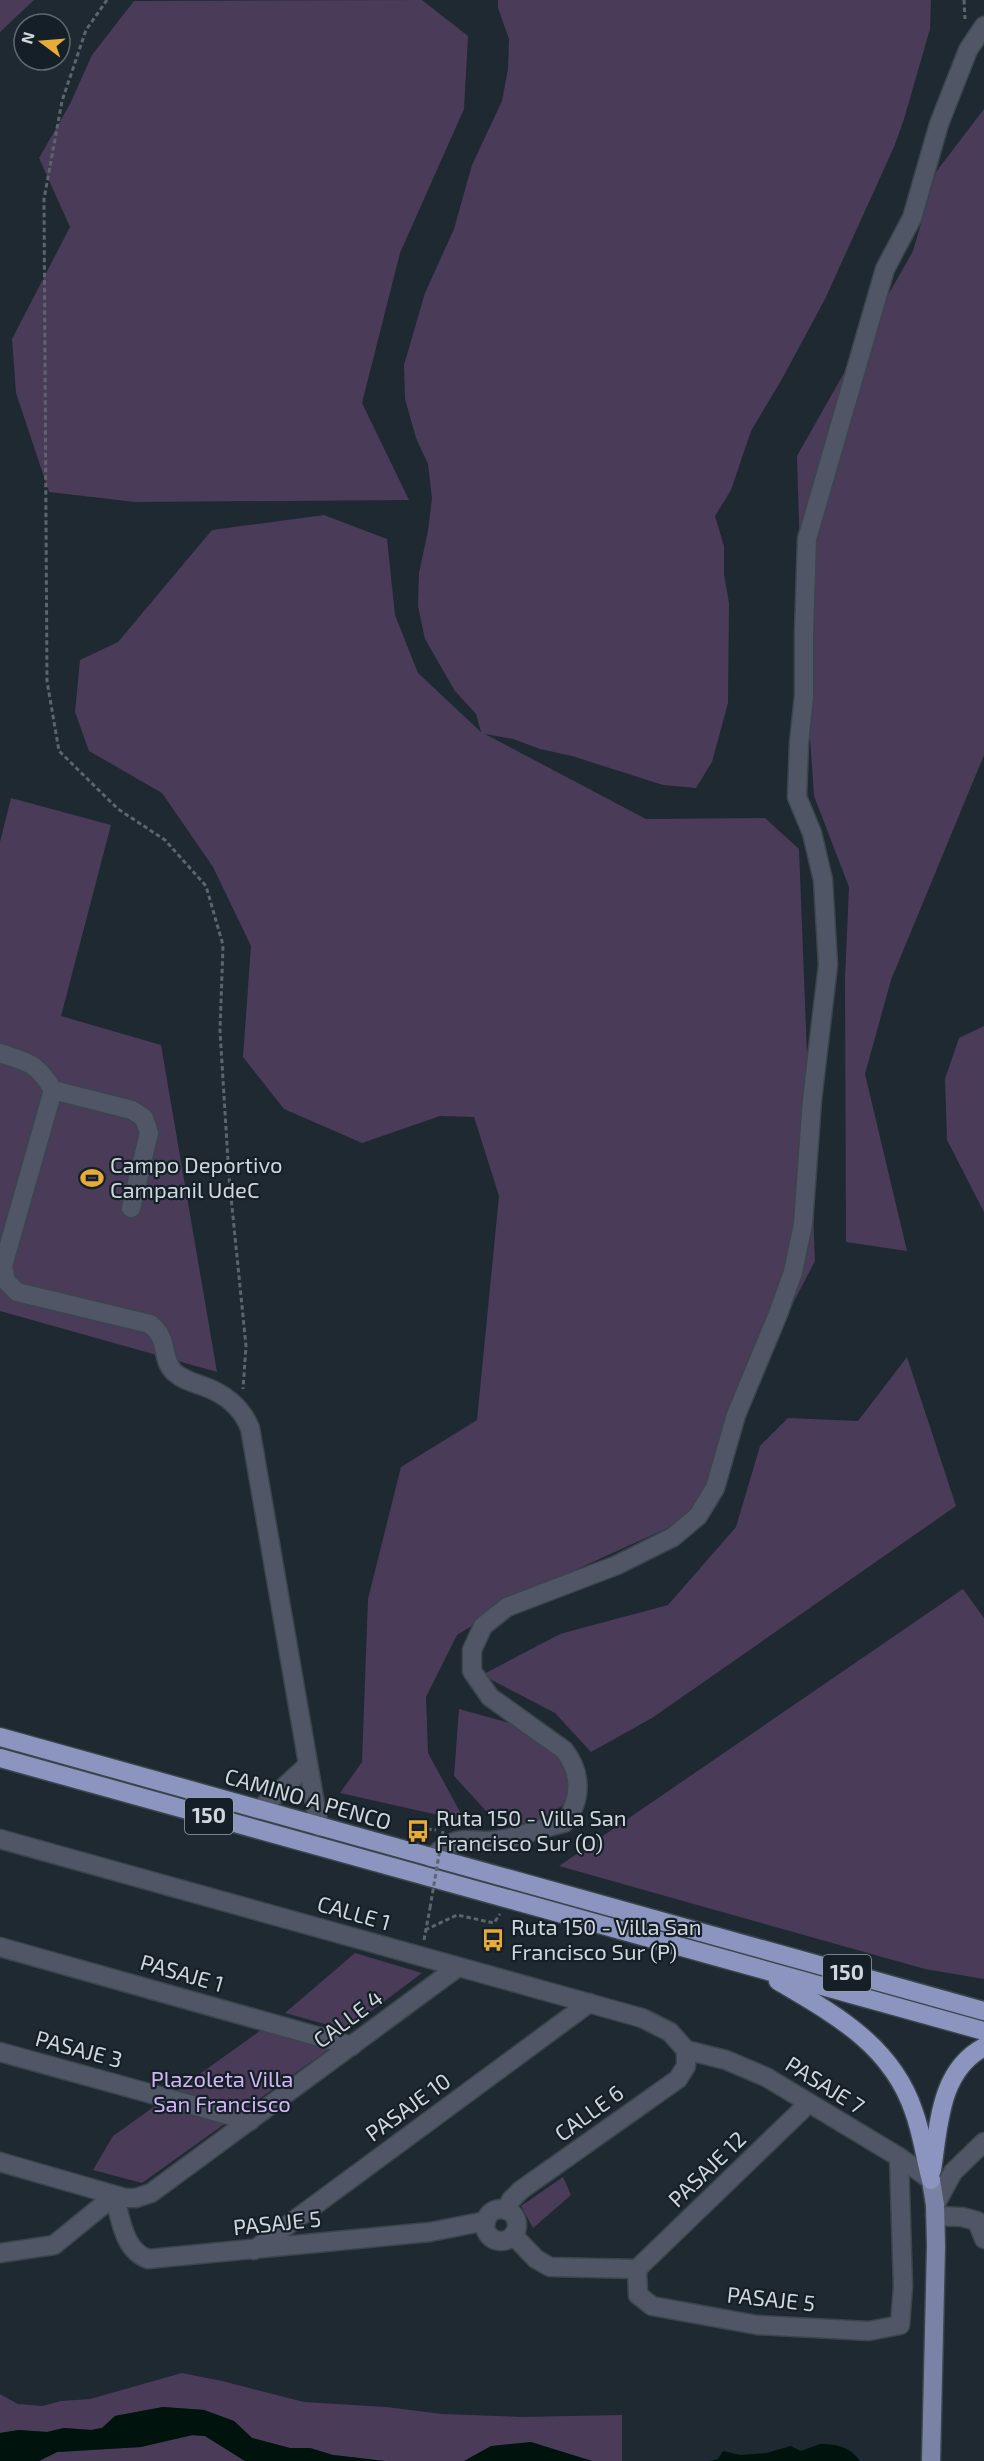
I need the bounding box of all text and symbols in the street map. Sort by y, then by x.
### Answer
north arrow [12,12,72,72]
text: N [16,30,38,46]
place label: Campo Deportivo Campanil UdeC [110,1151,282,1202]
sports icon: Campo Deportivo Campanil UdeC [79,1165,105,1191]
street label: CAMINO A PENCO [222,1762,394,1834]
road number: 150 [185,1798,233,1834]
place label: Ruta 150 - Villa San Francisco Sur (O) [436,1804,627,1855]
bus stop icon: Ruta 150 - Villa San Francisco Sur (O) [405,1818,431,1844]
street label: CALLE 1 [315,1889,394,1935]
place label: Ruta 150 - Villa San Francisco Sur (P) [511,1913,702,1964]
bus stop icon: Ruta 150 - Villa San Francisco Sur (P) [480,1927,506,1953]
street label: PASAJE 1 [138,1948,227,1996]
road number: 150 [823,1955,871,1991]
street label: CALLE 4 [308,1984,387,2053]
street label: PASAJE 3 [33,2024,126,2072]
street label: PASAJE 7 [781,2050,870,2118]
park label: Plazoleta Villa San Francisco [151,2065,293,2116]
street label: PASAJE 10 [360,2067,455,2146]
street label: CALLE 6 [549,2079,628,2146]
street label: PASAJE 12 [662,2125,750,2212]
street label: PASAJE 5 [232,2204,322,2240]
street label: PASAJE 5 [726,2280,816,2316]

